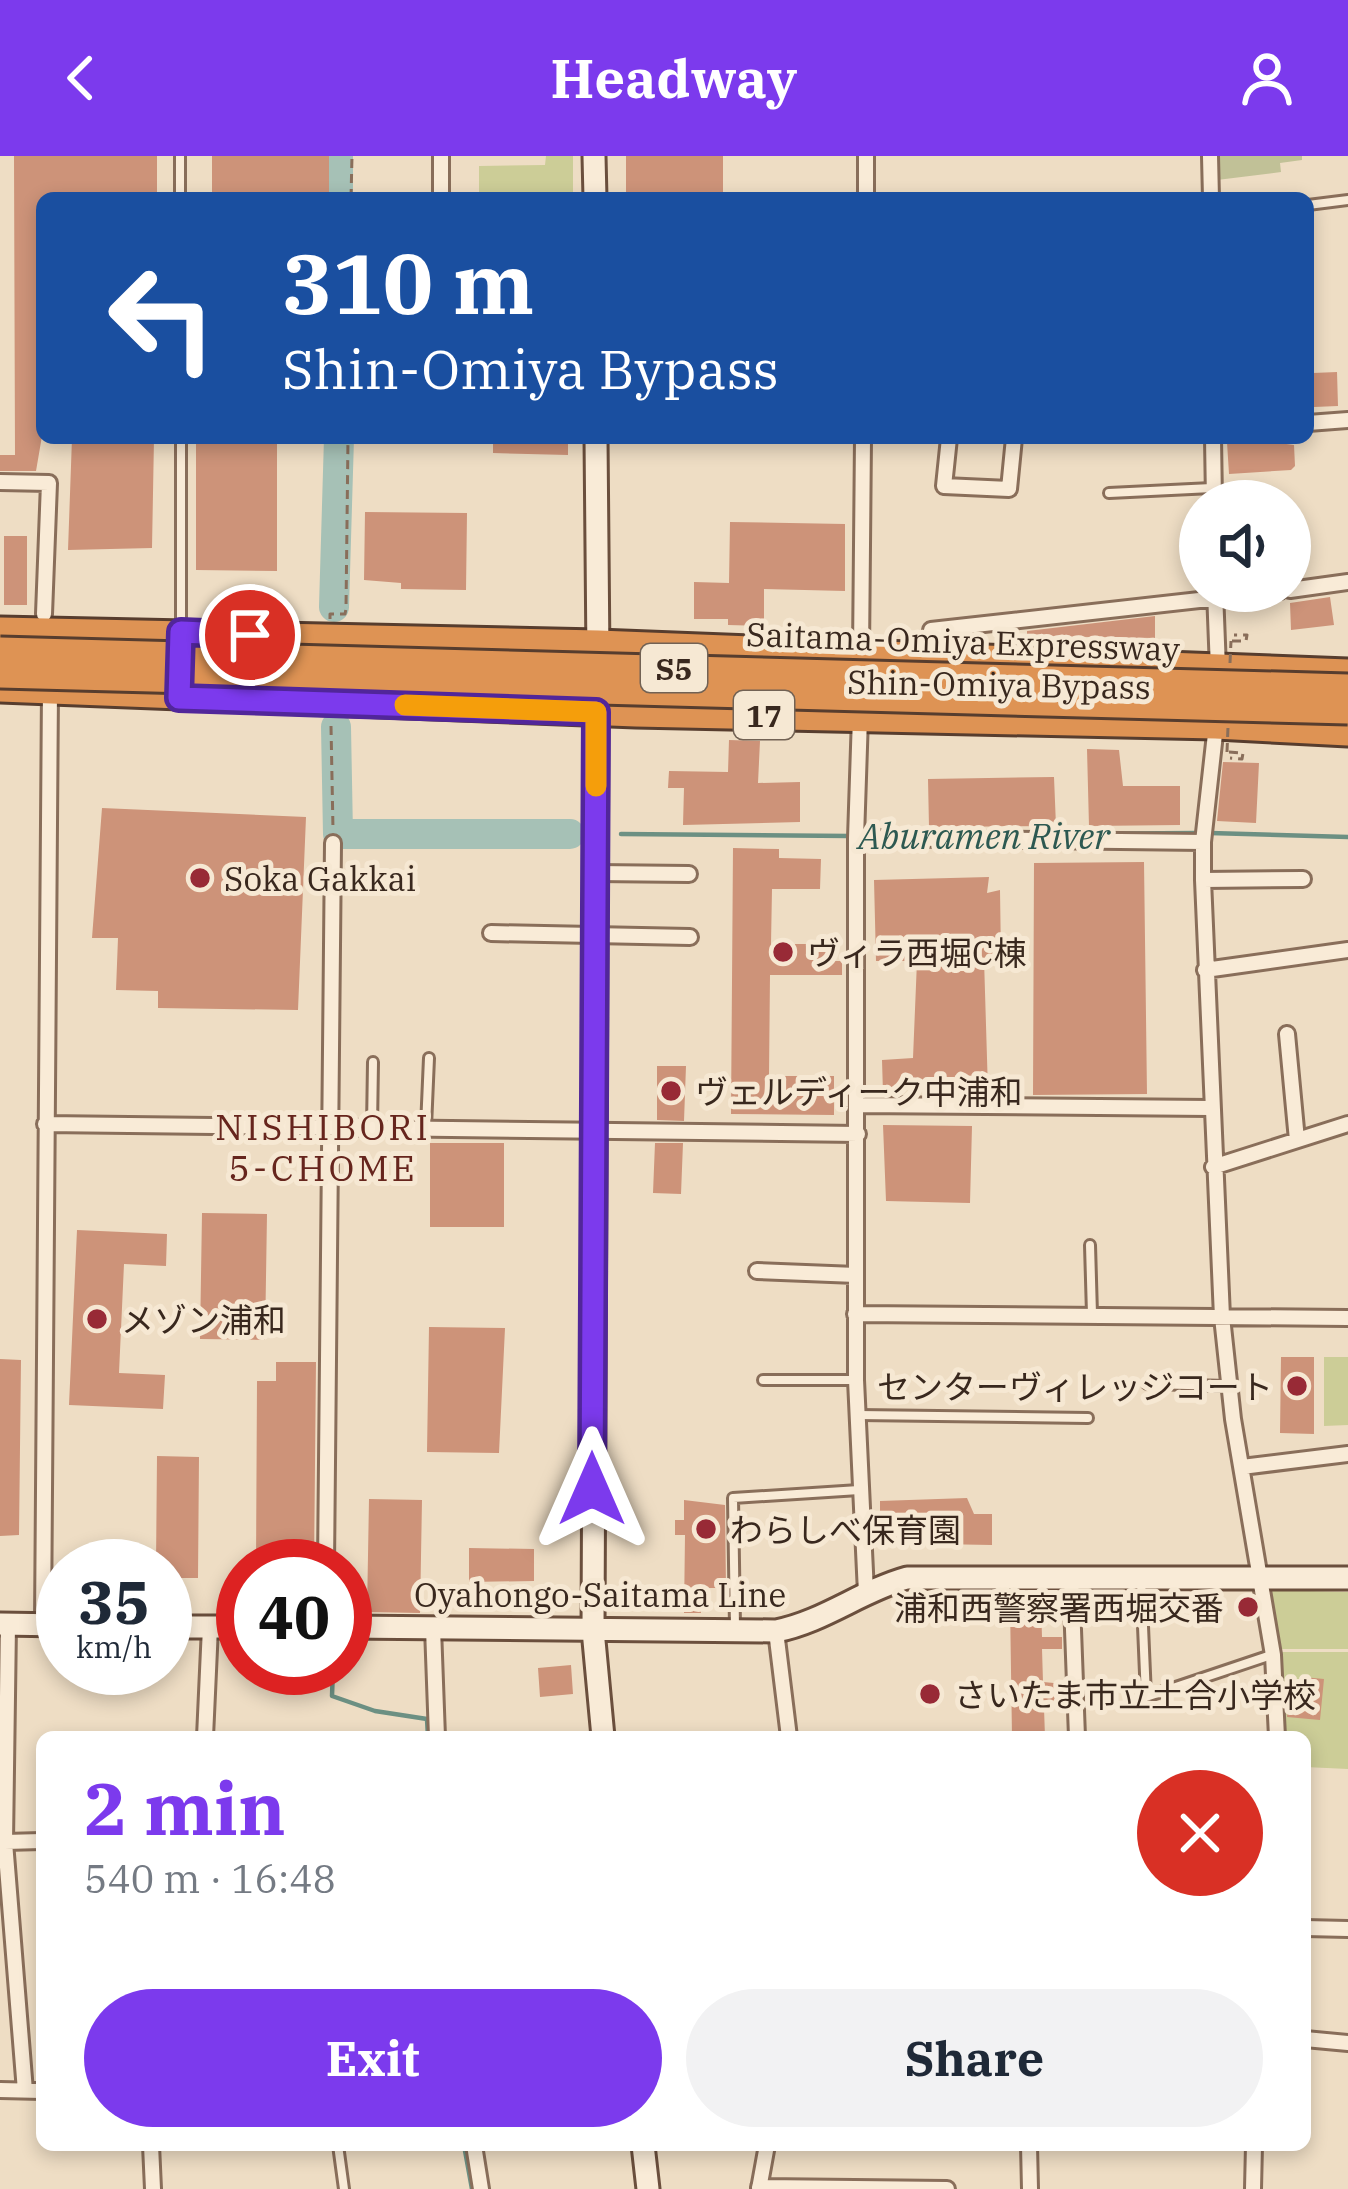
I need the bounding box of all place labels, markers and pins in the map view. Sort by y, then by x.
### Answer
pin [199,584,301,686]
place label: Soka Gakkai [224,857,416,900]
marker: Soka Gakkai [187,865,213,891]
place label: ヴィラ西堀C棟 [807,931,1026,974]
marker: ヴィラ西堀C棟 [770,939,796,965]
place label: ヴェルディーク中浦和 [695,1070,1023,1113]
marker: ヴェルディーク中浦和 [658,1078,684,1104]
place label: メゾン浦和 [121,1298,286,1341]
marker: メゾン浦和 [84,1306,110,1332]
place label: センターヴィレッジコート [877,1365,1273,1408]
marker: センターヴィレッジコート [1284,1373,1310,1399]
place label: わらしべ保育園 [730,1508,961,1551]
marker: わらしべ保育園 [693,1516,719,1542]
place label: 浦和西警察署西堀交番 [894,1586,1224,1629]
marker: 浦和西警察署西堀交番 [1235,1594,1261,1620]
place label: さいたま市立土合小学校 [954,1673,1316,1716]
marker: さいたま市立土合小学校 [917,1681,943,1707]

